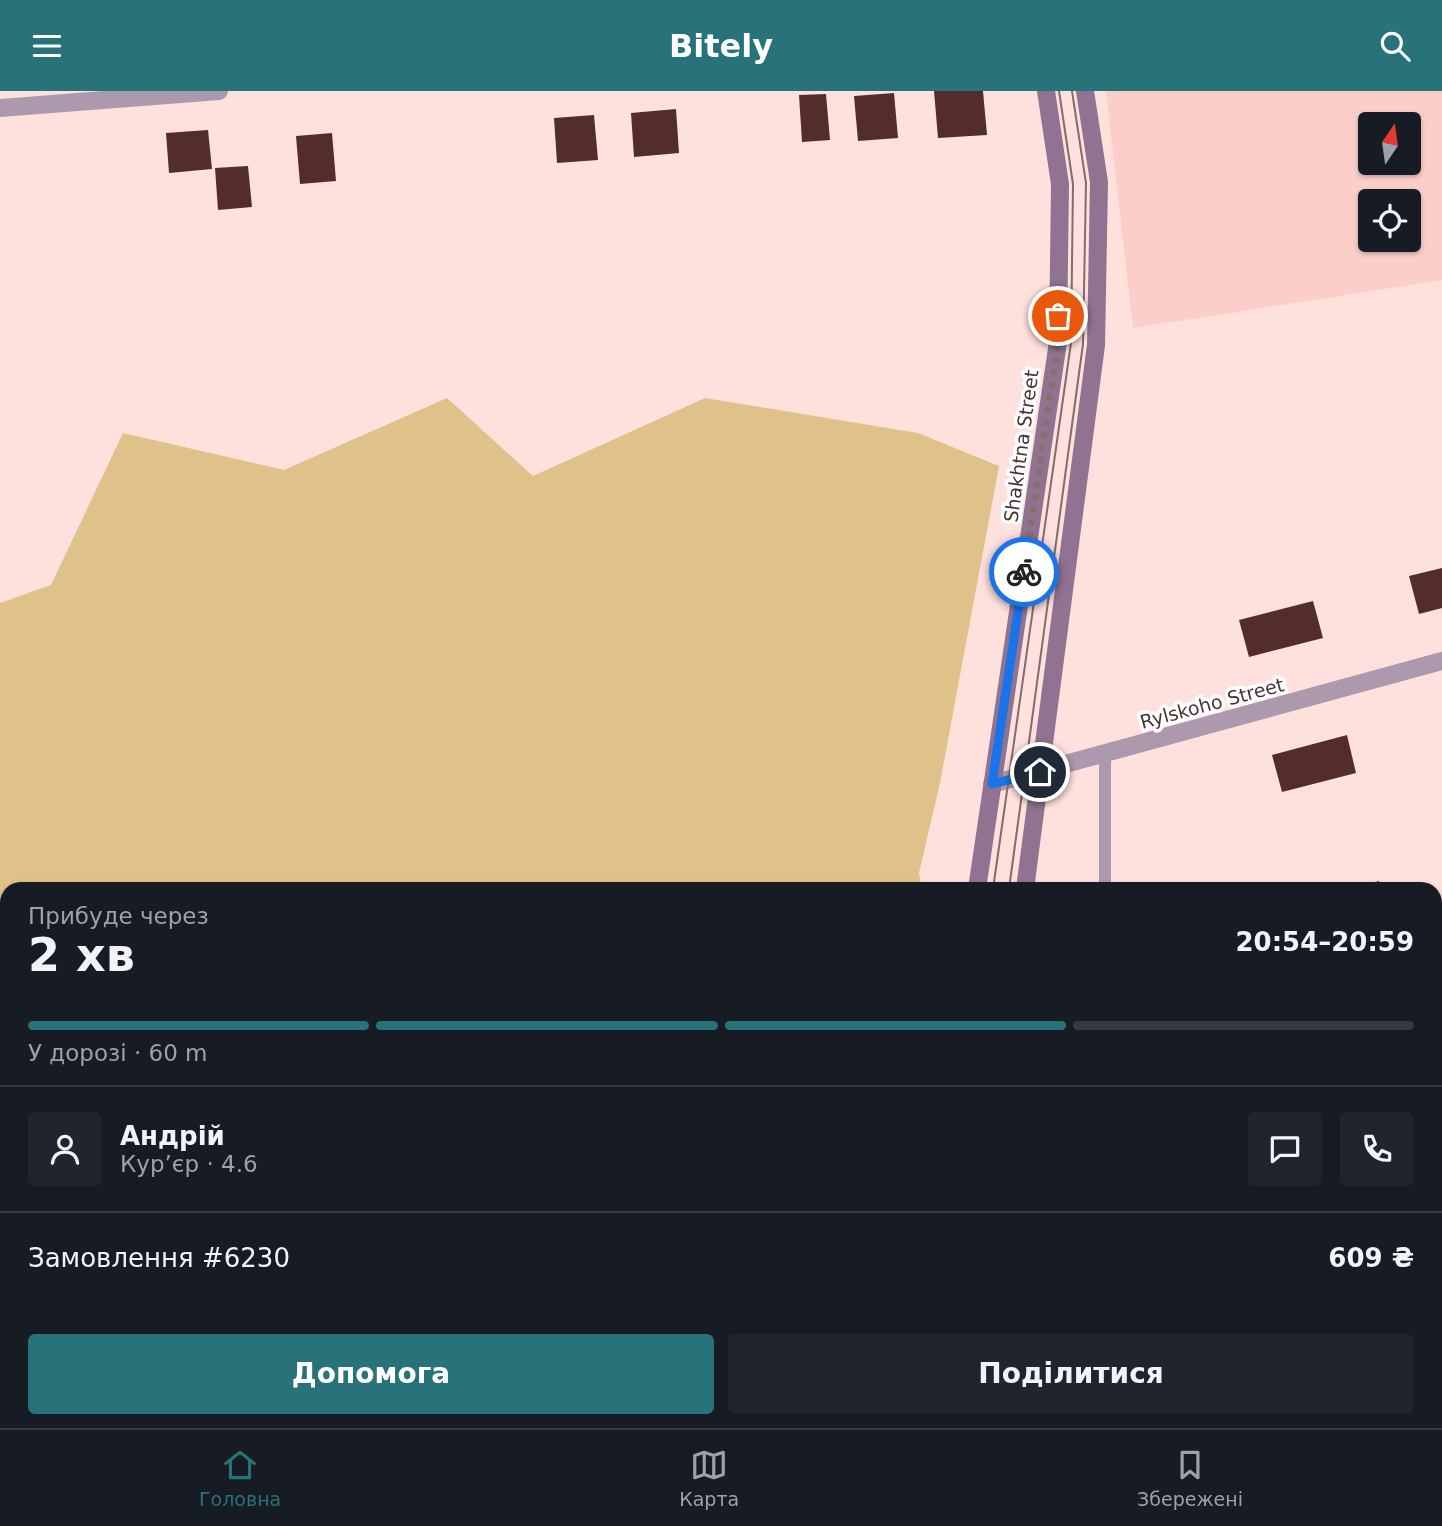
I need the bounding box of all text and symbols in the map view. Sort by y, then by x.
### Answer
icon: menu [28,27,66,65]
text: Bitely [669,27,773,65]
icon: search [1376,27,1414,65]
north arrow [1358,112,1421,175]
map controls [1358,112,1421,252]
button: locate [1358,189,1421,252]
pin [1028,286,1088,346]
icon: bag [1039,297,1077,335]
street label: Shakhtna Street [999,368,1043,524]
courier [989,537,1059,607]
icon: bike [1005,553,1043,591]
street label: Rylskoho Street [1138,673,1286,733]
pin [1010,742,1070,802]
icon: home [1021,753,1059,791]
text: Прибуде через [28,903,209,929]
text: 20:54–20:59 [1235,927,1414,957]
text: 2 хв [28,928,135,982]
text: У дорозі · 60 m [28,1040,208,1066]
button: person [28,1112,102,1186]
button: chat [1248,1112,1322,1186]
button: phone [1340,1112,1414,1186]
text: Андрій [120,1121,225,1151]
text: Кур’єр · 4.6 [120,1151,258,1177]
text: Замовлення #6230 [28,1243,290,1273]
text: 609 ₴ [1328,1243,1414,1273]
button: Допомога [28,1334,714,1414]
button: Поділитися [728,1334,1414,1414]
tab: Головна [199,1446,281,1510]
tab: Карта [679,1446,739,1510]
tab: Збережені [1137,1446,1243,1510]

